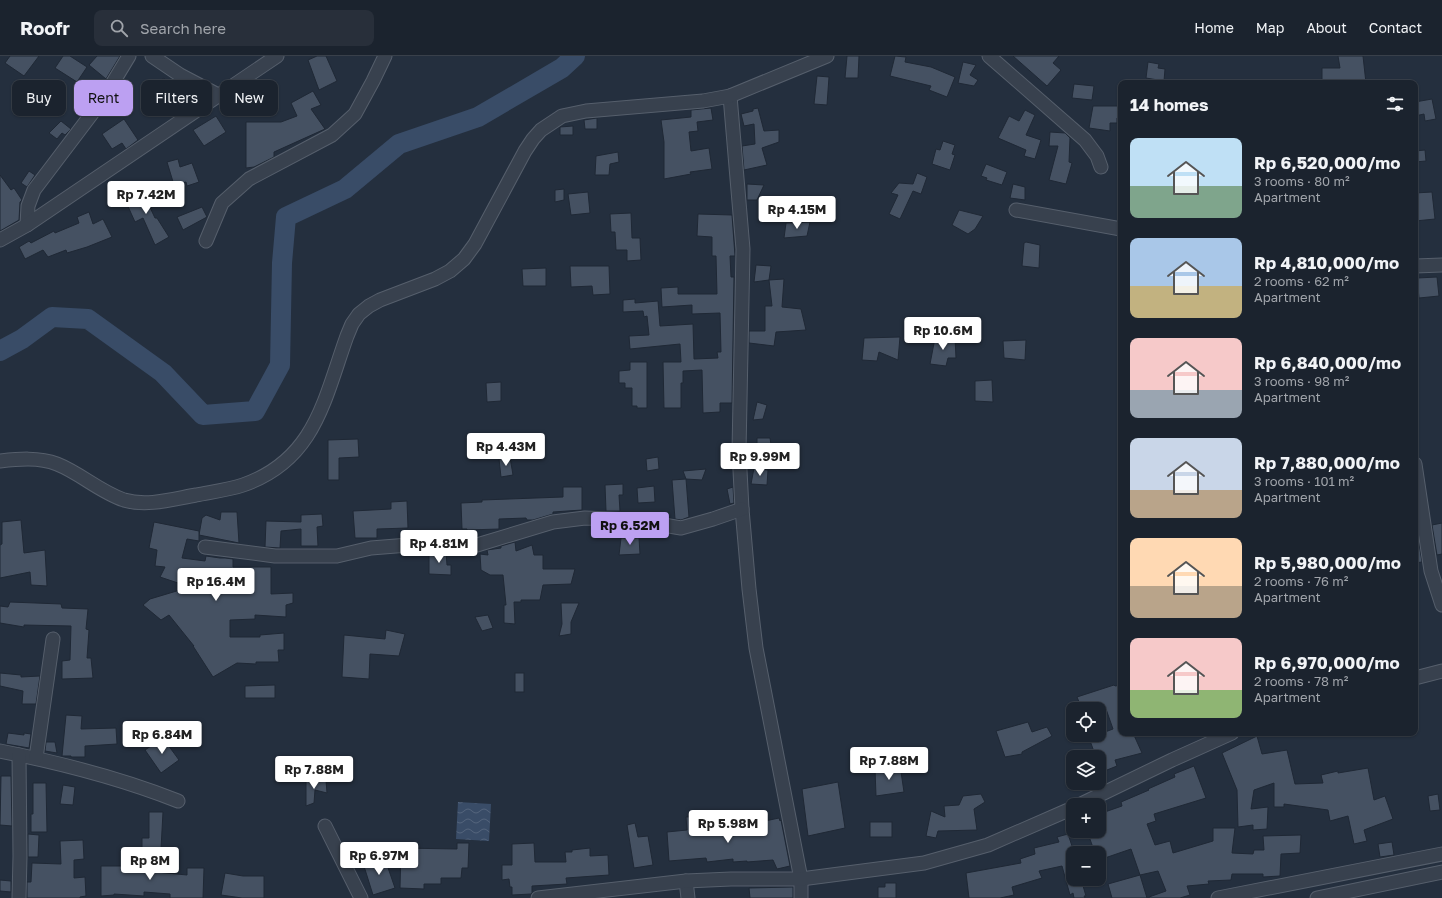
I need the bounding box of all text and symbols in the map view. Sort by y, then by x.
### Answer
search box [94,10,374,46]
text: Roofr [20,16,70,39]
icon: search [108,17,130,39]
text: Search here [140,19,226,37]
text: Home [1194,19,1234,36]
text: Map [1256,19,1284,36]
text: About [1306,19,1347,36]
text: Contact [1369,19,1422,36]
chip: Buy [12,80,66,116]
chip: Rent [74,80,133,116]
chip: Filters [141,80,212,116]
chip: New [220,80,278,116]
icon: filters [1384,93,1406,115]
text: 14 homes [1130,94,1209,115]
text: Rp 6,520,000/mo [1254,152,1400,173]
icon: home [1162,154,1210,202]
text: 3 rooms · 80 m² [1254,173,1350,189]
pin: Rp 7.42M [105,181,187,215]
text: Rp 7.42M [116,186,176,202]
text: Apartment [1254,189,1321,205]
pin: Rp 4.15M [756,196,838,230]
text: Rp 4.15M [768,201,826,217]
text: Rp 4,810,000/mo [1254,252,1399,273]
icon: home [1162,254,1210,302]
text: 2 rooms · 62 m² [1254,273,1349,289]
text: Apartment [1254,289,1321,305]
pin: Rp 10.6M [902,317,984,351]
text: Rp 10.6M [913,322,973,338]
text: Rp 6,840,000/mo [1254,352,1401,373]
icon: home [1162,354,1210,402]
text: 3 rooms · 98 m² [1254,373,1349,389]
text: Apartment [1254,389,1321,405]
pin: Rp 4.43M [465,433,547,467]
text: Rp 4.43M [476,438,536,454]
pin: Rp 9.99M [719,443,801,477]
text: Rp 9.99M [730,448,790,464]
text: Rp 7,880,000/mo [1254,452,1400,473]
icon: home [1162,454,1210,502]
text: 3 rooms · 101 m² [1254,473,1354,489]
text: Apartment [1254,489,1321,505]
pin: Rp 6.52M [589,512,671,546]
text: Rp 6.52M [600,517,660,533]
pin: Rp 4.81M [398,530,480,564]
text: Rp 4.81M [409,535,469,551]
text: Rp 5,980,000/mo [1254,552,1401,573]
icon: home [1162,554,1210,602]
pin: Rp 16.4M [175,568,257,602]
text: Rp 16.4M [186,573,246,589]
text: 2 rooms · 76 m² [1254,573,1348,589]
text: Apartment [1254,589,1321,605]
text: Rp 6,970,000/mo [1254,652,1400,673]
icon: home [1162,654,1210,702]
text: 2 rooms · 78 m² [1254,673,1348,689]
text: Apartment [1254,689,1321,705]
map controls [1066,702,1106,886]
button: locate [1066,702,1106,742]
pin: Rp 6.84M [121,721,203,755]
text: Rp 6.84M [132,726,192,742]
pin: Rp 7.88M [848,747,930,781]
button: layers [1066,750,1106,790]
text: Rp 7.88M [859,752,919,768]
pin: Rp 7.88M [273,756,355,790]
text: Rp 7.88M [284,761,344,777]
button: + [1066,798,1106,838]
pin: Rp 5.98M [687,810,769,844]
text: Rp 5.98M [698,815,758,831]
pin: Rp 6.97M [338,842,420,876]
button: − [1066,846,1106,886]
pin: Rp 8M [122,847,178,881]
text: Rp 6.97M [349,847,409,863]
text: Rp 8M [130,852,170,868]

